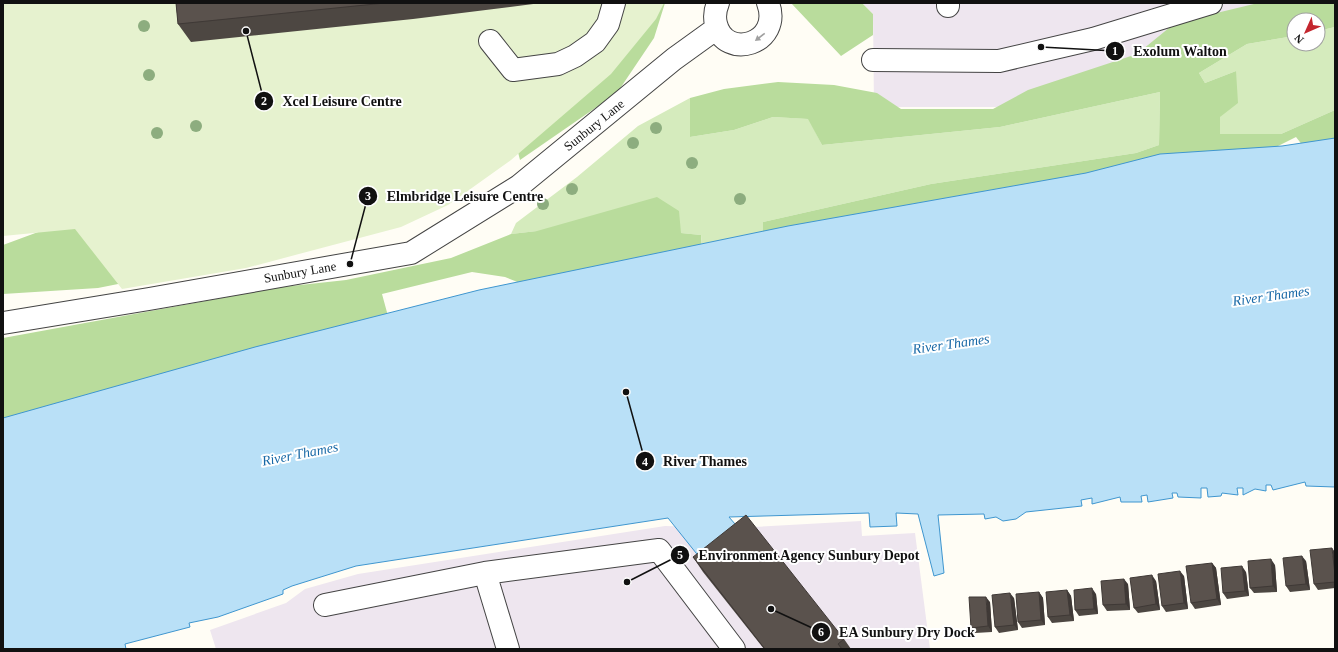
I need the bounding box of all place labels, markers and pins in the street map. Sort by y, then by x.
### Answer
callout: Exolum Walton [1105,38,1235,64]
callout: Xcel Leisure Centre [254,88,410,114]
callout: Elmbridge Leisure Centre [358,183,551,209]
callout: River Thames [635,448,755,474]
callout: Environment Agency Sunbury Depot [670,542,928,568]
callout: EA Sunbury Dry Dock [811,619,983,645]

